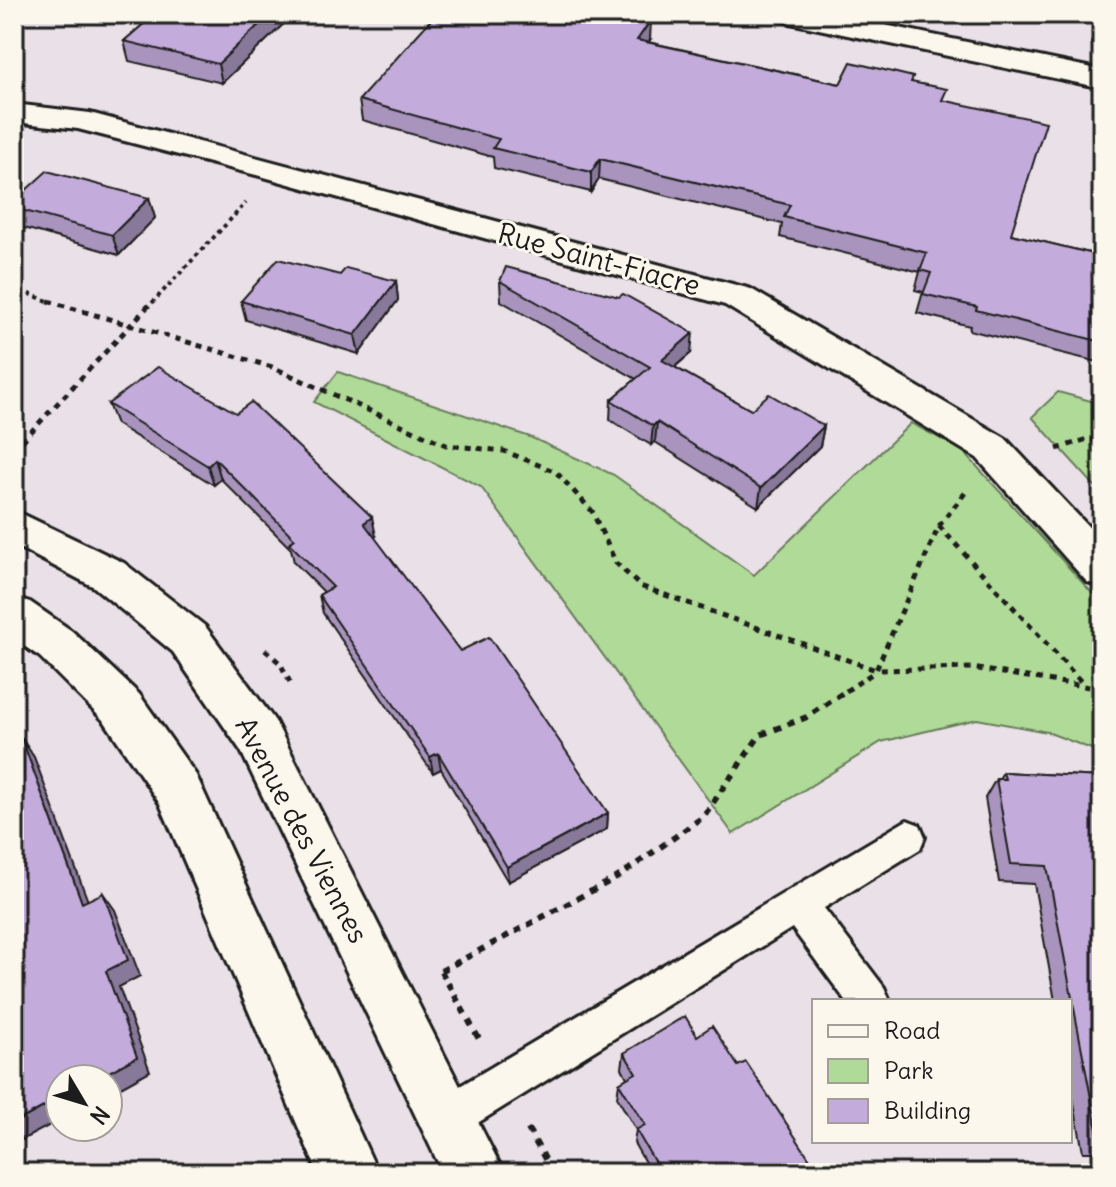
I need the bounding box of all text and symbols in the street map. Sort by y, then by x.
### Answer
street label: Rue Saint-Fiacre [494,215,704,303]
street label: Avenue des Viennes [227,711,377,949]
legend [812,999,1072,1143]
text: Road [884,1015,940,1045]
text: Park [884,1055,934,1085]
north arrow [44,1063,124,1143]
text: Building [884,1095,971,1125]
text: N [84,1101,115,1130]

